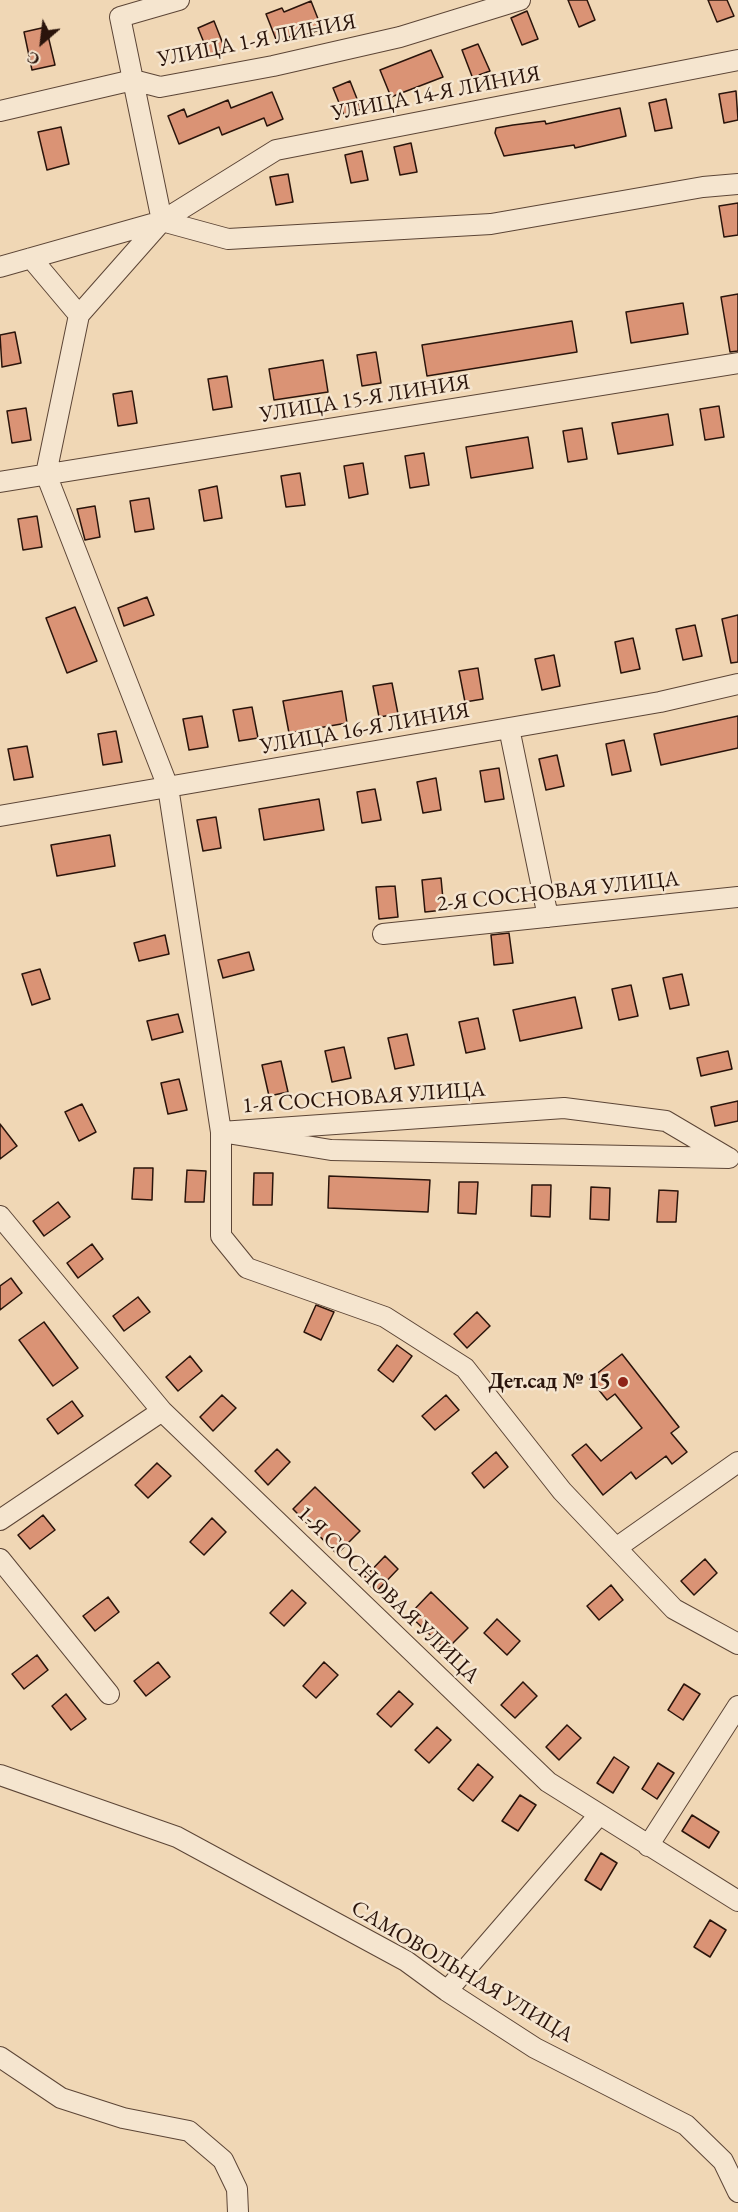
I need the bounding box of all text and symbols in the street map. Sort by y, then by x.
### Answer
street label: УЛИЦА 1-Я ЛИНИЯ [155,9,359,73]
north arrow [12,12,72,72]
text: С [23,46,43,70]
street label: УЛИЦА 14-Я ЛИНИЯ [329,61,543,127]
street label: УЛИЦА 15-Я ЛИНИЯ [258,369,472,429]
street label: УЛИЦА 16-Я ЛИНИЯ [258,698,472,760]
street label: 2-Я СОСНОВАЯ УЛИЦА [435,866,681,918]
street label: 1-Я СОСНОВАЯ УЛИЦА [241,1076,487,1120]
place label: Дет.сад № 15 [488,1369,611,1395]
marker: Дет.сад № 15 [616,1375,630,1389]
street label: 1-Я СОСНОВАЯ УЛИЦА [291,1501,485,1689]
street label: САМОВОЛЬНАЯ УЛИЦА [346,1895,578,2049]

